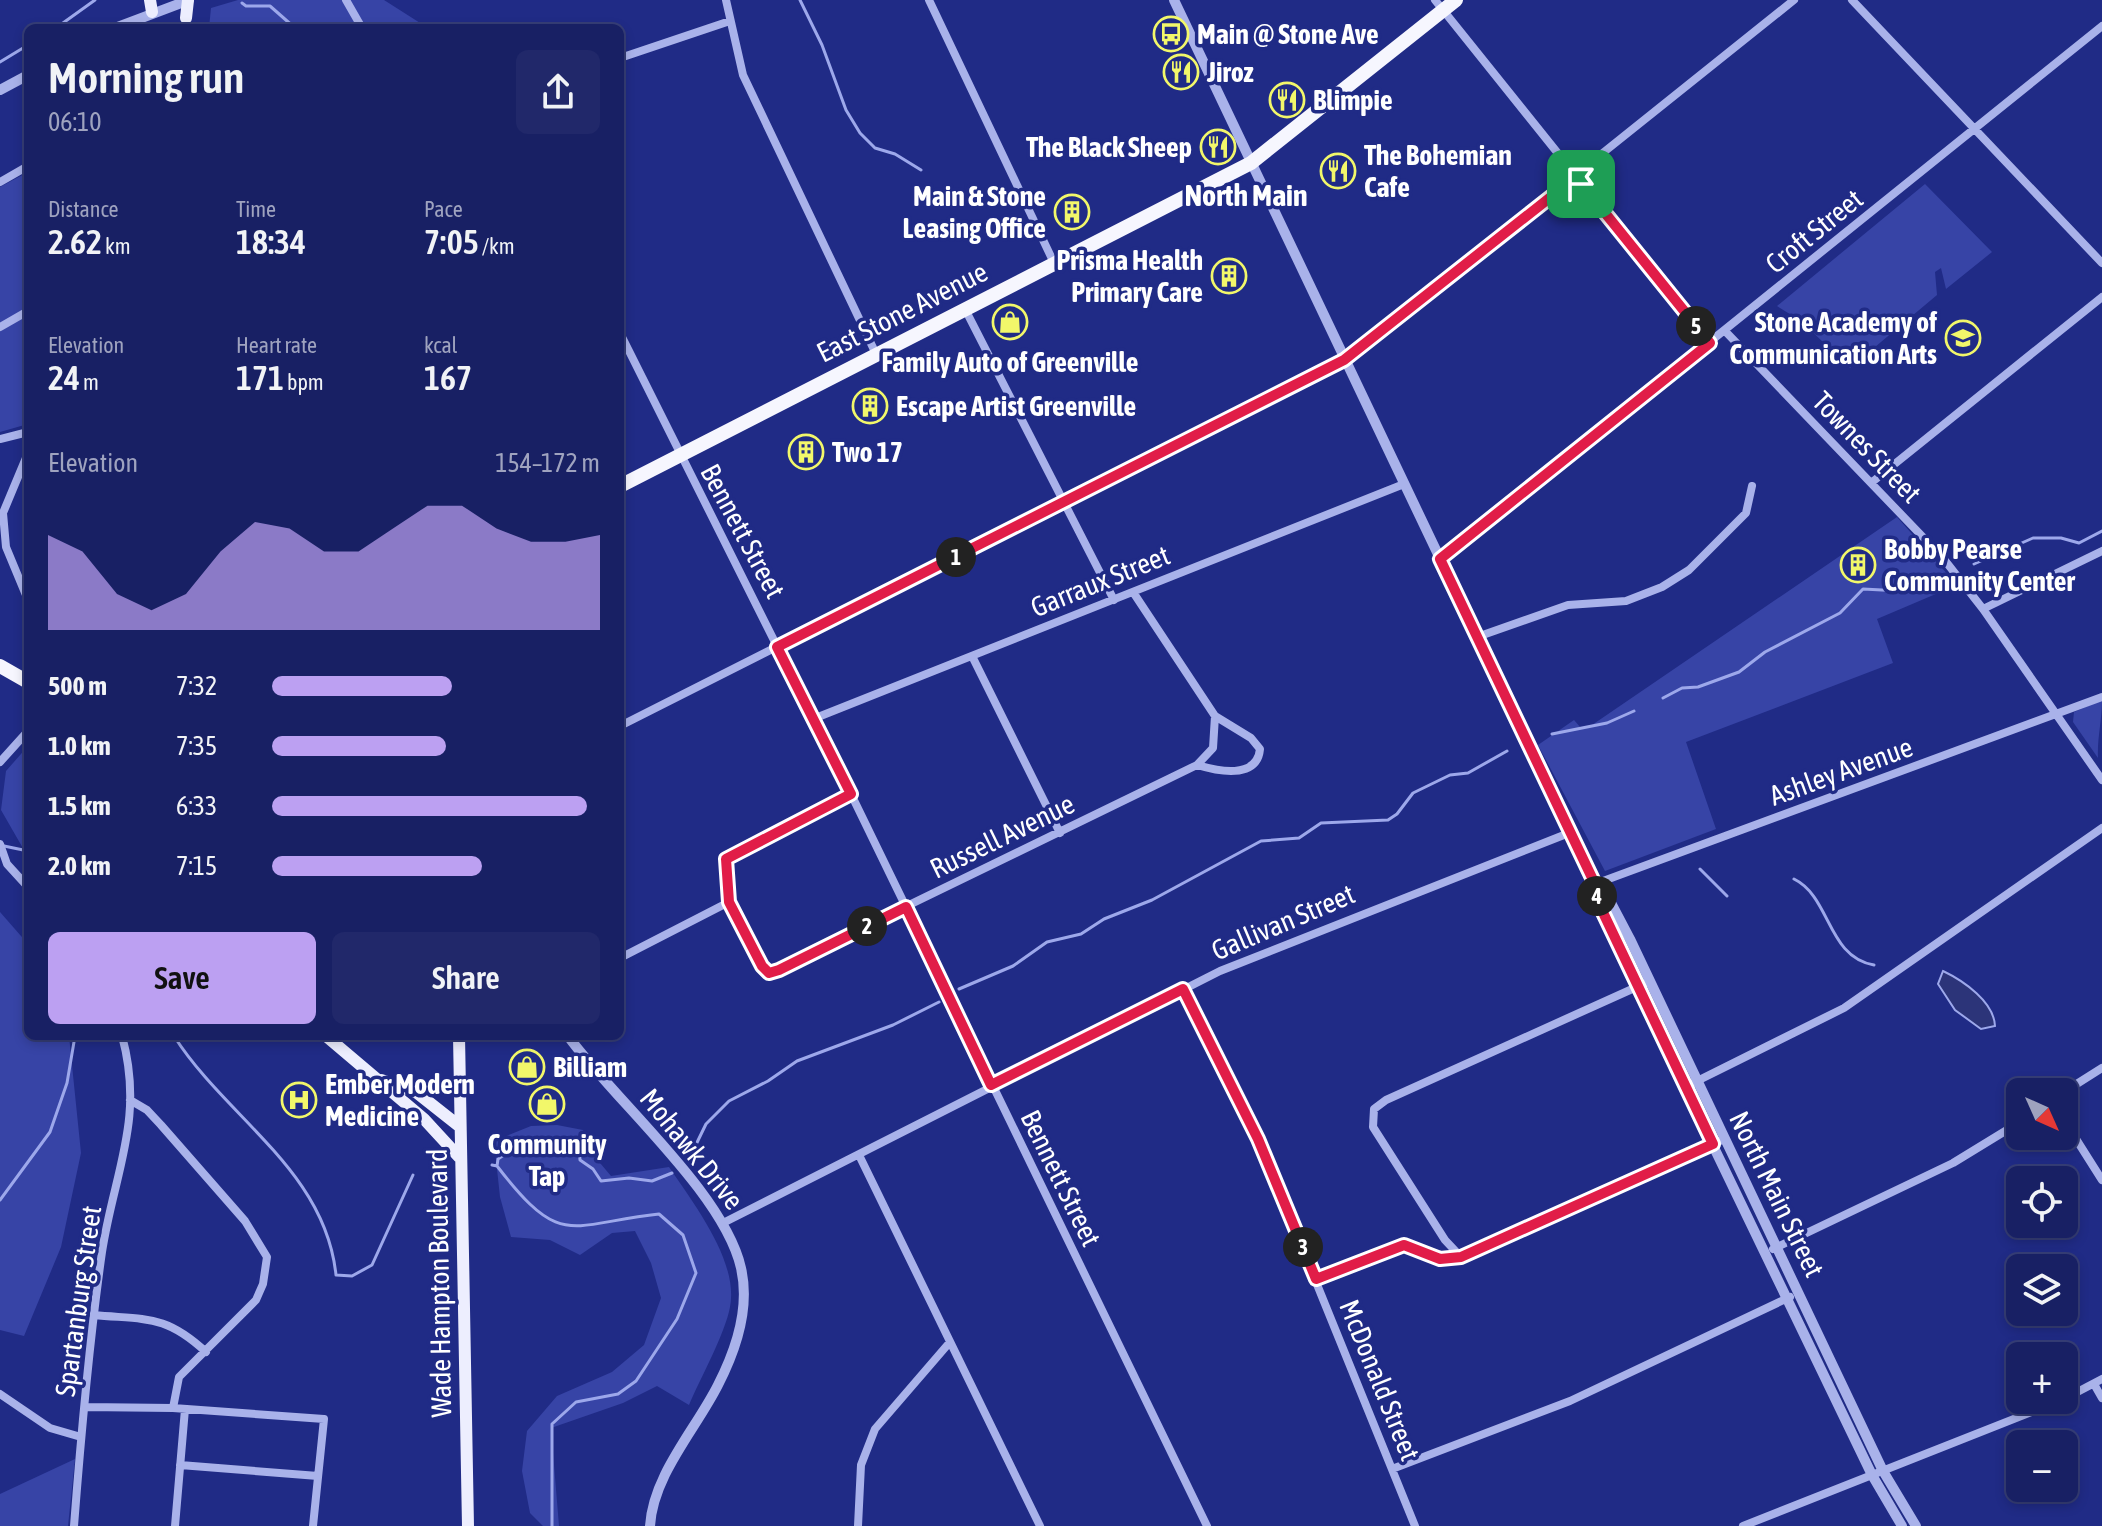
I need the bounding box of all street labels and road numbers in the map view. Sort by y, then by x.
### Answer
street label: Croft Street [1759,182,1869,280]
street label: East Stone Avenue [811,255,993,369]
street label: Townes Street [1806,385,1928,509]
street label: Bennett Street [694,458,792,604]
street label: Garraux Street [1026,539,1174,623]
street label: Ashley Avenue [1765,730,1917,812]
street label: Russell Avenue [925,787,1079,885]
street label: Gallivan Street [1207,878,1359,966]
street label: Mohawk Drive [634,1082,750,1216]
street label: Bennett Street [1014,1105,1108,1251]
street label: North Main Street [1723,1106,1831,1282]
street label: Wade Hampton Boulevard [421,1148,457,1418]
street label: Spartanburg Street [49,1204,107,1398]
street label: McDonald Street [1333,1295,1427,1465]

